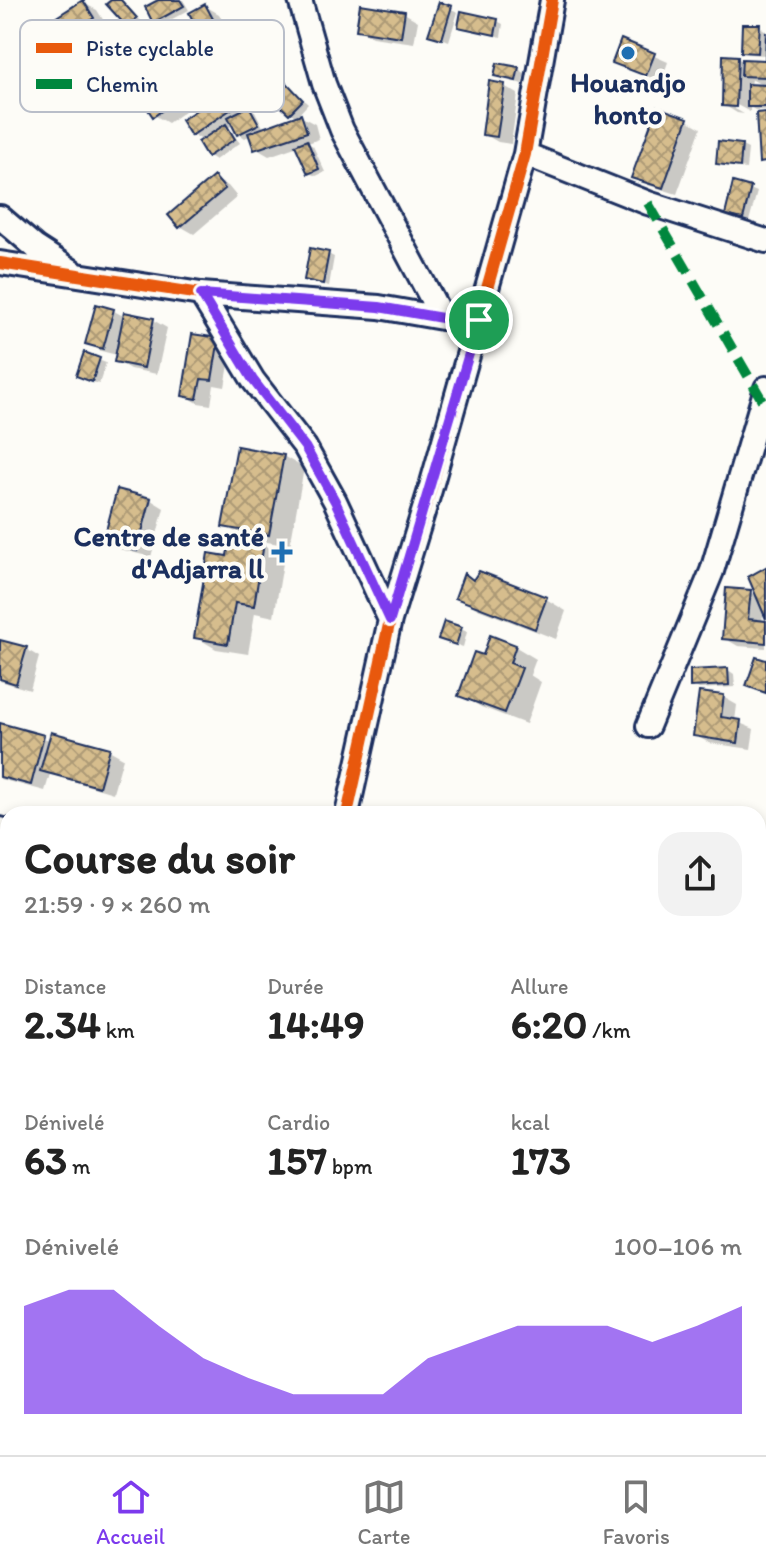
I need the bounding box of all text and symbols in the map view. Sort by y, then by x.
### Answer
legend [20,20,284,112]
text: Piste cyclable [86,35,214,62]
marker: Houandjo honto [619,44,637,62]
place label: Houandjo honto [570,65,686,131]
text: Chemin [86,71,159,98]
pin [445,286,513,354]
icon: arrive [457,298,501,342]
place label: Centre de santé d'Adjarra ll [74,519,264,585]
marker: Centre de santé d'Adjarra ll [271,541,293,563]
text: Course du soir [24,831,295,884]
button: share [658,832,742,916]
text: 21:59 · 9 × 260 m [24,888,210,920]
text: Distance [24,973,106,1000]
text: Durée [267,973,324,1000]
text: Allure [511,973,569,1000]
text: 2.34 [24,1000,101,1048]
text: 14:49 [267,1000,365,1048]
text: 6:20 [511,1000,587,1048]
text: km [101,1017,135,1044]
text: /km [587,1017,631,1044]
text: Dénivelé [24,1109,104,1136]
text: Cardio [267,1109,330,1136]
text: kcal [511,1109,550,1136]
text: 63 [24,1136,67,1184]
text: 157 [267,1136,327,1184]
text: 173 [511,1136,571,1184]
text: m [67,1153,90,1180]
text: bpm [327,1153,373,1180]
text: Dénivelé [24,1230,119,1262]
text: 100–106 m [614,1230,742,1262]
tab: Accueil [96,1475,165,1550]
tab: Carte [357,1475,410,1550]
tab: Favoris [603,1475,670,1550]

